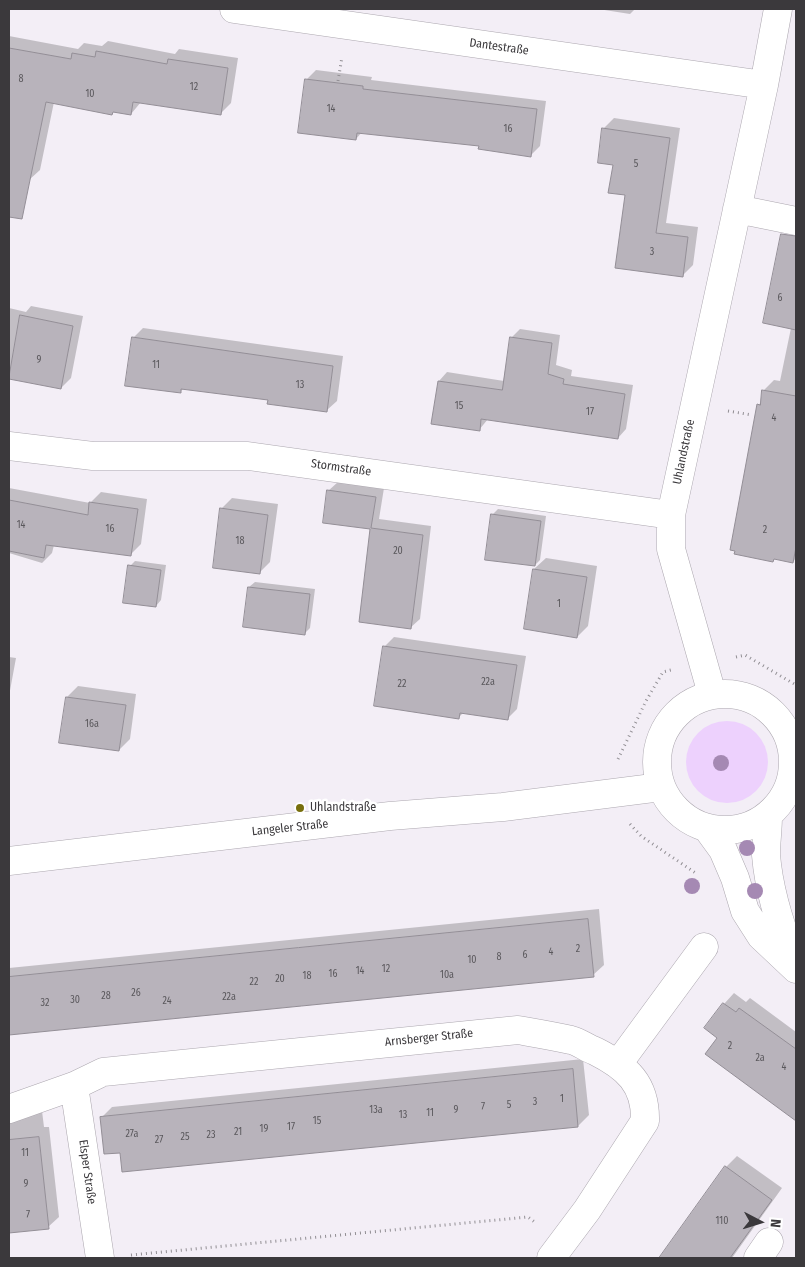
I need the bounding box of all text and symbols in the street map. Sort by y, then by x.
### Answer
street label: Dantestraße [468,36,530,58]
house number: 8 [19,73,23,85]
house number: 12 [190,81,198,93]
house number: 10 [85,88,95,100]
house number: 14 [327,103,335,115]
house number: 16 [504,123,512,135]
house number: 5 [634,158,638,170]
house number: 3 [650,246,654,258]
house number: 6 [778,292,782,304]
house number: 9 [37,354,41,366]
house number: 11 [152,359,160,371]
house number: 13 [296,379,304,391]
house number: 15 [455,400,463,412]
house number: 17 [586,406,594,418]
house number: 4 [772,412,776,424]
street label: Uhlandstraße [670,418,698,486]
street label: Stormstraße [310,457,372,479]
house number: 14 [17,519,25,531]
house number: 16 [106,523,114,535]
house number: 2 [763,524,767,536]
house number: 18 [236,535,244,547]
house number: 20 [393,545,403,557]
house number: 1 [557,598,561,610]
house number: 22a [481,676,495,688]
house number: 22 [398,678,406,690]
house number: 16a [85,718,99,730]
place label: Uhlandstraße [310,801,376,815]
marker: Uhlandstraße [294,802,306,814]
street label: Langeler Straße [251,817,329,839]
house number: 2 [576,943,580,955]
house number: 4 [549,946,553,958]
house number: 6 [523,949,527,961]
house number: 8 [497,951,501,963]
house number: 10 [467,954,477,966]
house number: 12 [382,963,390,975]
house number: 14 [356,965,364,977]
house number: 16 [329,968,337,980]
house number: 10a [440,969,454,981]
house number: 18 [303,970,311,982]
house number: 20 [275,973,285,985]
house number: 22 [250,976,258,988]
house number: 26 [131,987,141,999]
house number: 28 [101,990,111,1002]
house number: 22a [222,991,236,1003]
house number: 30 [70,994,80,1006]
house number: 24 [162,995,172,1007]
house number: 32 [41,997,49,1009]
street label: Arnsberger Straße [384,1026,474,1050]
house number: 2 [728,1040,732,1052]
house number: 2a [755,1052,765,1064]
house number: 4 [782,1061,786,1073]
house number: 1 [560,1093,564,1105]
house number: 3 [533,1096,537,1108]
house number: 5 [507,1099,511,1111]
house number: 7 [481,1101,485,1113]
house number: 13a [369,1104,383,1116]
house number: 9 [454,1104,458,1116]
house number: 11 [426,1107,434,1119]
house number: 13 [399,1109,407,1121]
house number: 15 [313,1115,321,1127]
house number: 17 [287,1121,295,1133]
house number: 19 [260,1123,268,1135]
house number: 21 [234,1126,242,1138]
house number: 27a [126,1128,138,1140]
house number: 23 [207,1129,215,1141]
house number: 25 [181,1131,189,1143]
house number: 27 [155,1134,163,1146]
street label: Elsper Straße [75,1139,99,1205]
house number: 11 [21,1147,29,1159]
house number: 9 [24,1178,28,1190]
north arrow [735,1197,785,1247]
house number: 7 [26,1209,30,1221]
house number: 110 [716,1215,728,1227]
text: N [767,1218,784,1228]

